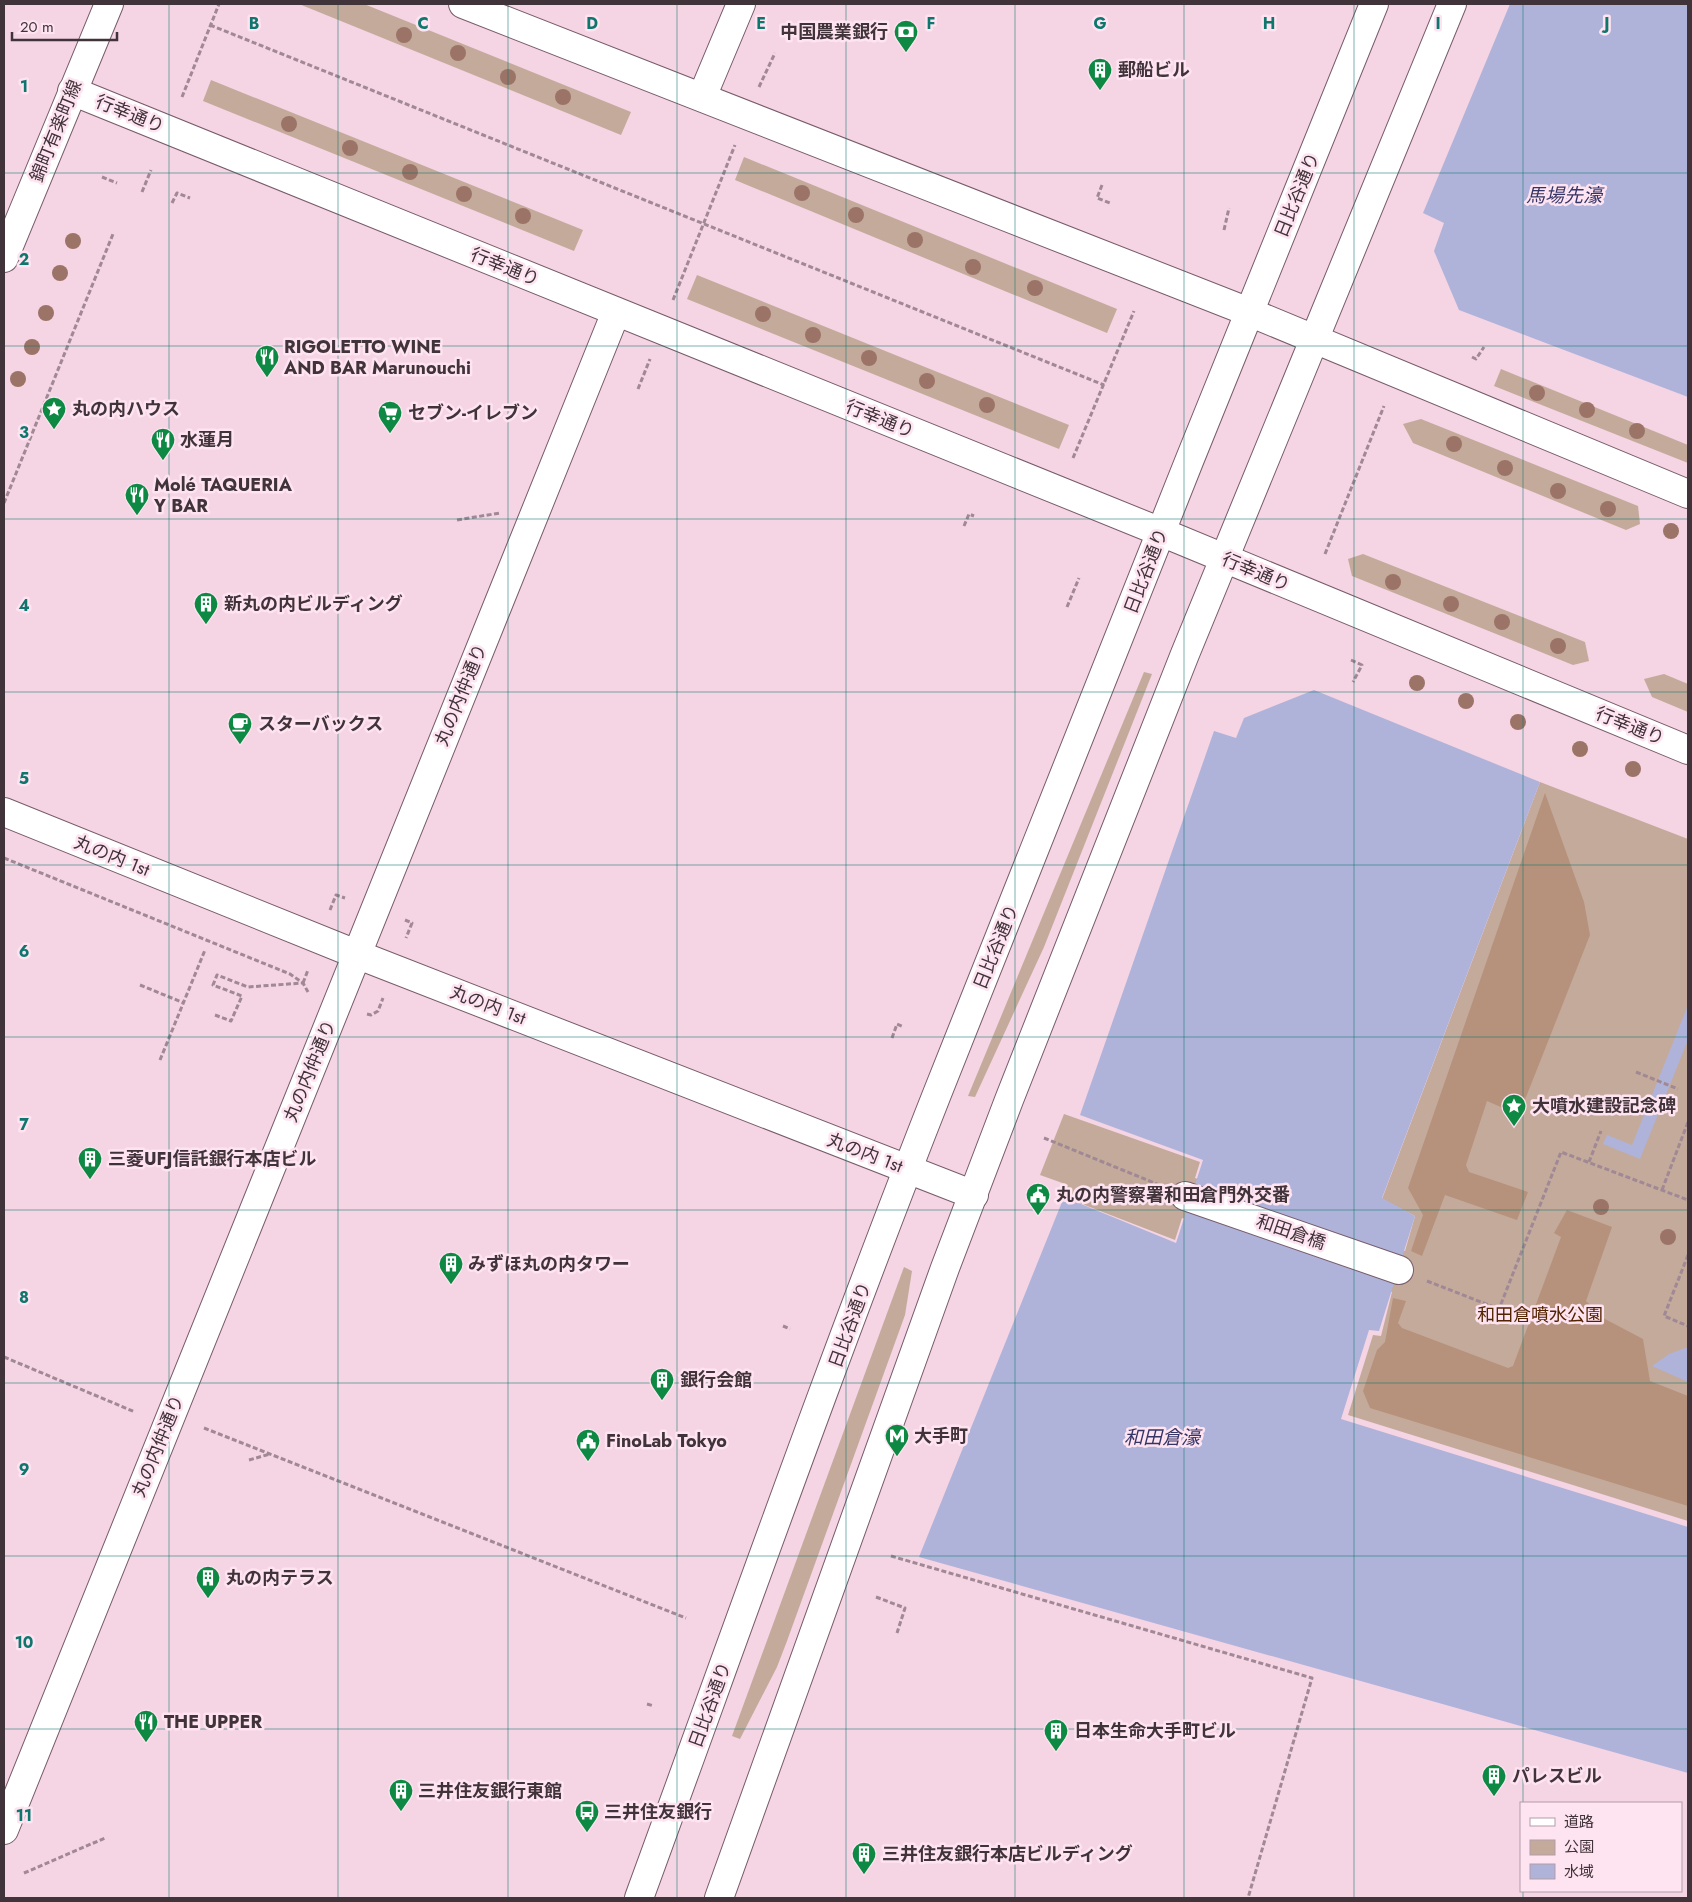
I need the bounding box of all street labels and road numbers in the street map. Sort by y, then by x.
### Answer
street label: 錦町有楽町線 [24,76,88,186]
street label: 行幸通り [92,88,168,140]
street label: 日比谷通り [1268,148,1326,242]
street label: 行幸通り [467,241,543,293]
street label: 行幸通り [842,393,918,445]
street label: 日比谷通り [1118,524,1174,618]
street label: 行幸通り [1218,546,1294,598]
street label: 丸の内仲通り [429,640,493,750]
street label: 行幸通り [1592,700,1668,752]
street label: 丸の内 1st [70,829,154,883]
street label: 日比谷通り [967,900,1025,994]
street label: 丸の内 1st [446,979,530,1032]
street label: 丸の内仲通り [278,1016,342,1126]
street label: 丸の内 1st [823,1127,907,1180]
street label: 和田倉橋 [1253,1208,1329,1256]
street label: 日比谷通り [822,1278,878,1372]
street label: 丸の内仲通り [126,1391,190,1501]
street label: 日比谷通り [682,1658,738,1752]

